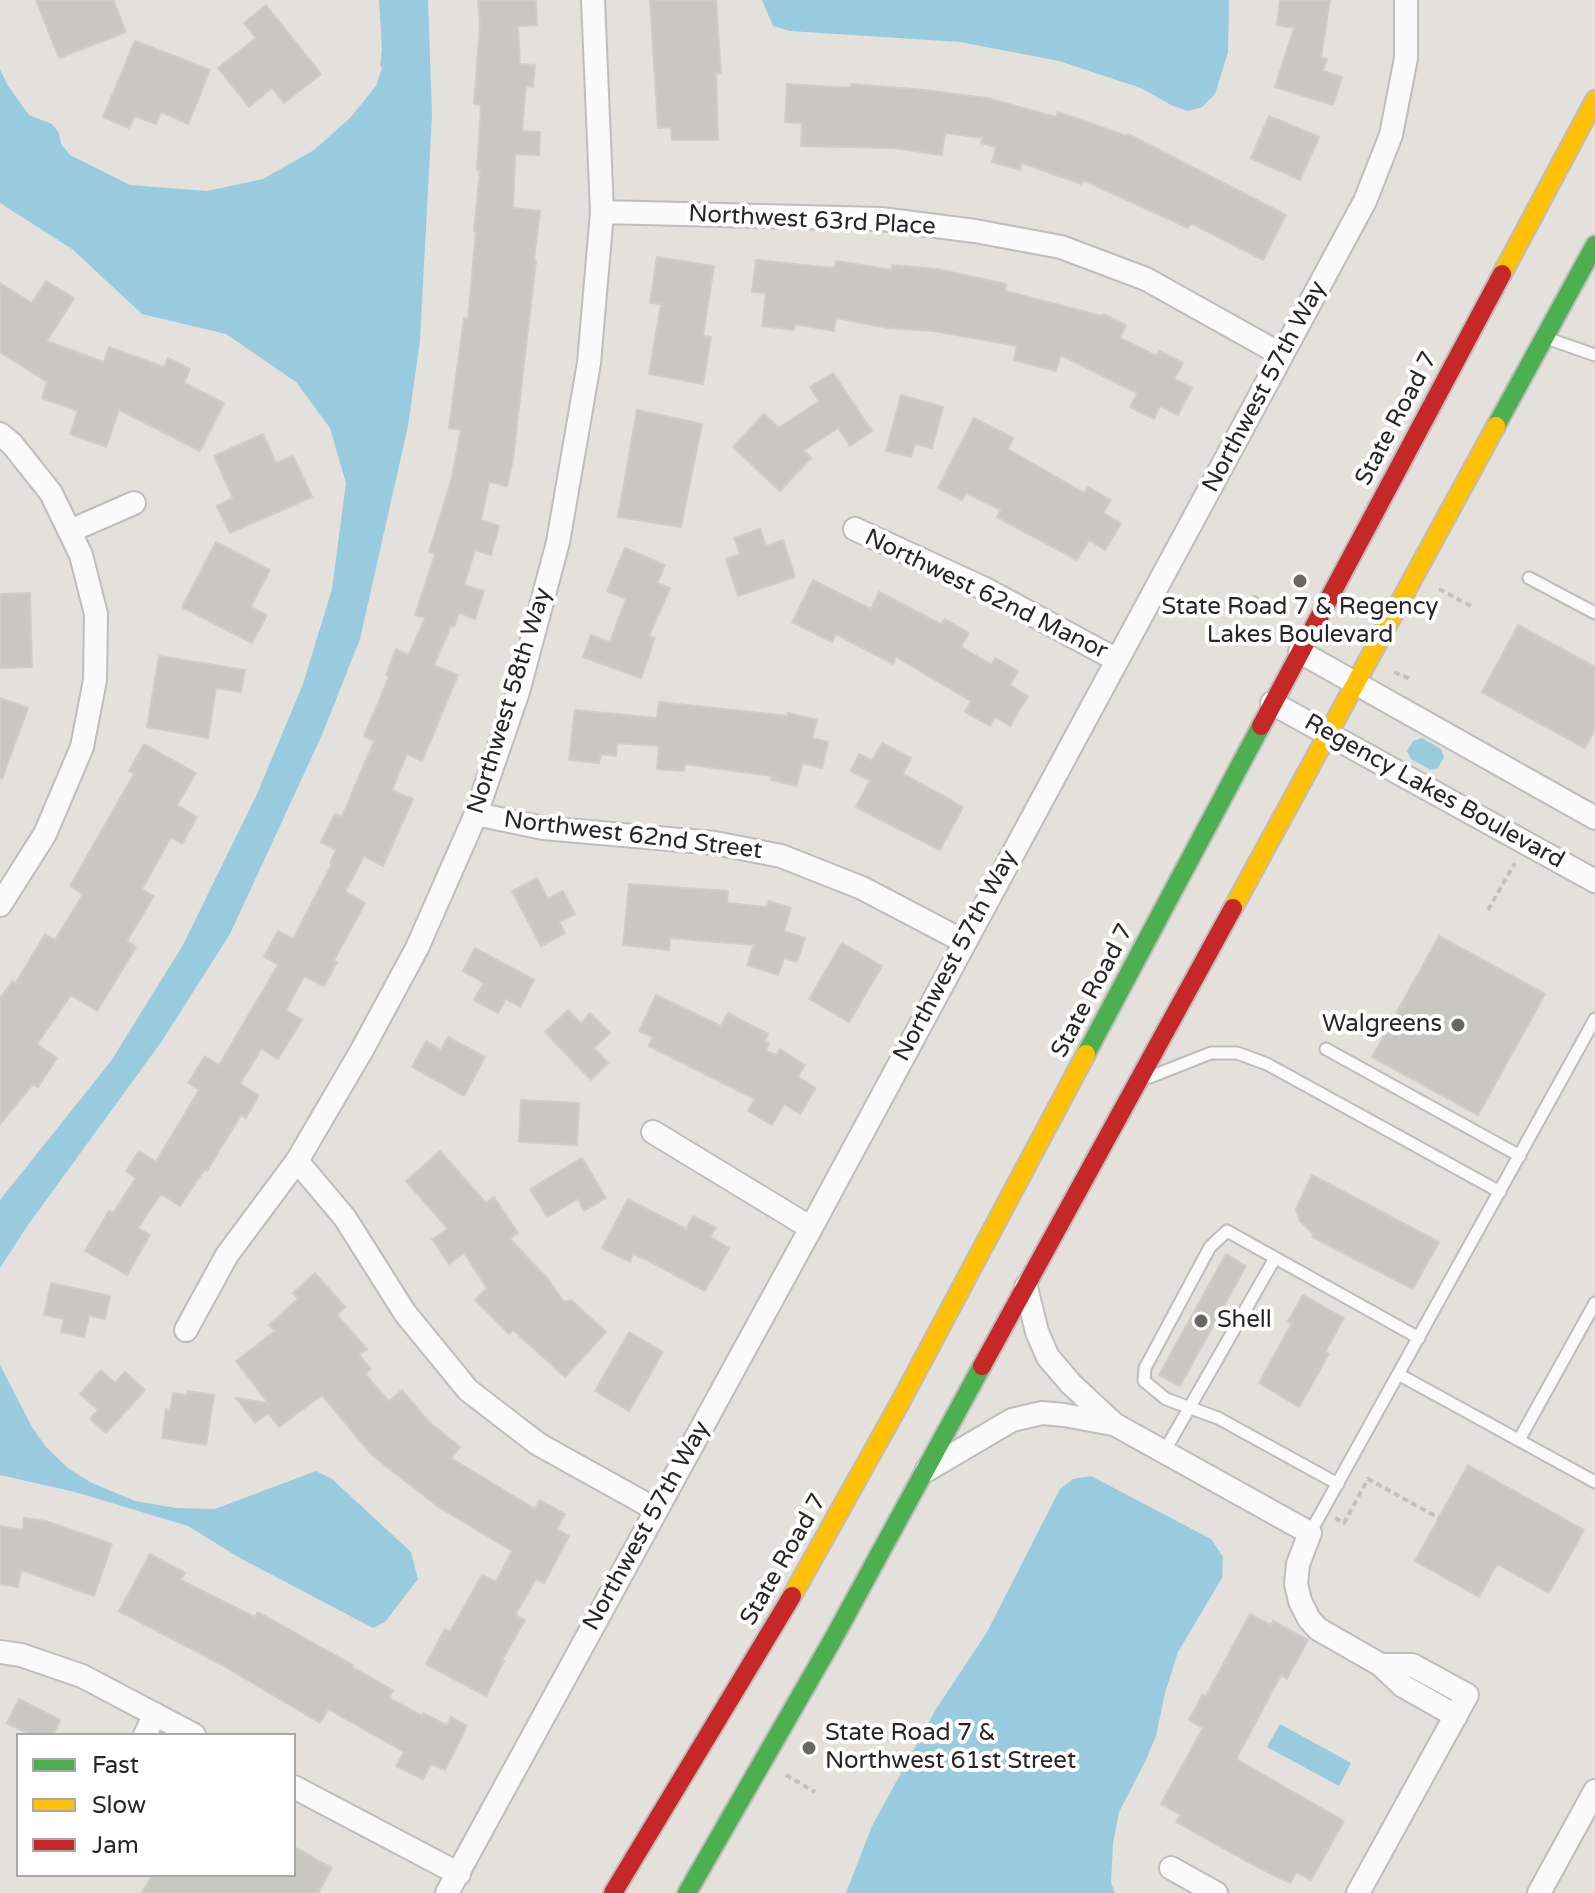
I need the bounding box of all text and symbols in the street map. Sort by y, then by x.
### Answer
street label: Northwest 63rd Place [688,200,936,242]
street label: Northwest 57th Way [1197,276,1333,498]
street label: State Road 7 [1350,347,1444,491]
street label: Northwest 62nd Manor [860,524,1112,666]
marker: State Road 7 & Regency Lakes Boulevard [1291,572,1309,590]
street label: Northwest 58th Way [462,584,558,818]
place label: State Road 7 & Regency Lakes Boulevard [1162,594,1438,650]
street label: Regency Lakes Boulevard [1299,708,1569,876]
street label: Northwest 62nd Street [502,806,764,866]
street label: Northwest 57th Way [888,845,1024,1067]
street label: State Road 7 [1046,919,1140,1063]
place label: Walgreens [1322,1011,1442,1039]
marker: Walgreens [1449,1016,1467,1034]
place label: Shell [1217,1307,1272,1335]
marker: Shell [1192,1312,1210,1330]
street label: Northwest 57th Way [577,1416,717,1636]
street label: State Road 7 [735,1489,833,1631]
place label: State Road 7 & Northwest 61st Street [825,1720,1076,1776]
legend [16,1733,296,1877]
marker: State Road 7 & Northwest 61st Street [800,1739,818,1757]
text: Fast [92,1751,139,1780]
text: Slow [92,1791,146,1820]
text: Jam [92,1831,139,1860]

